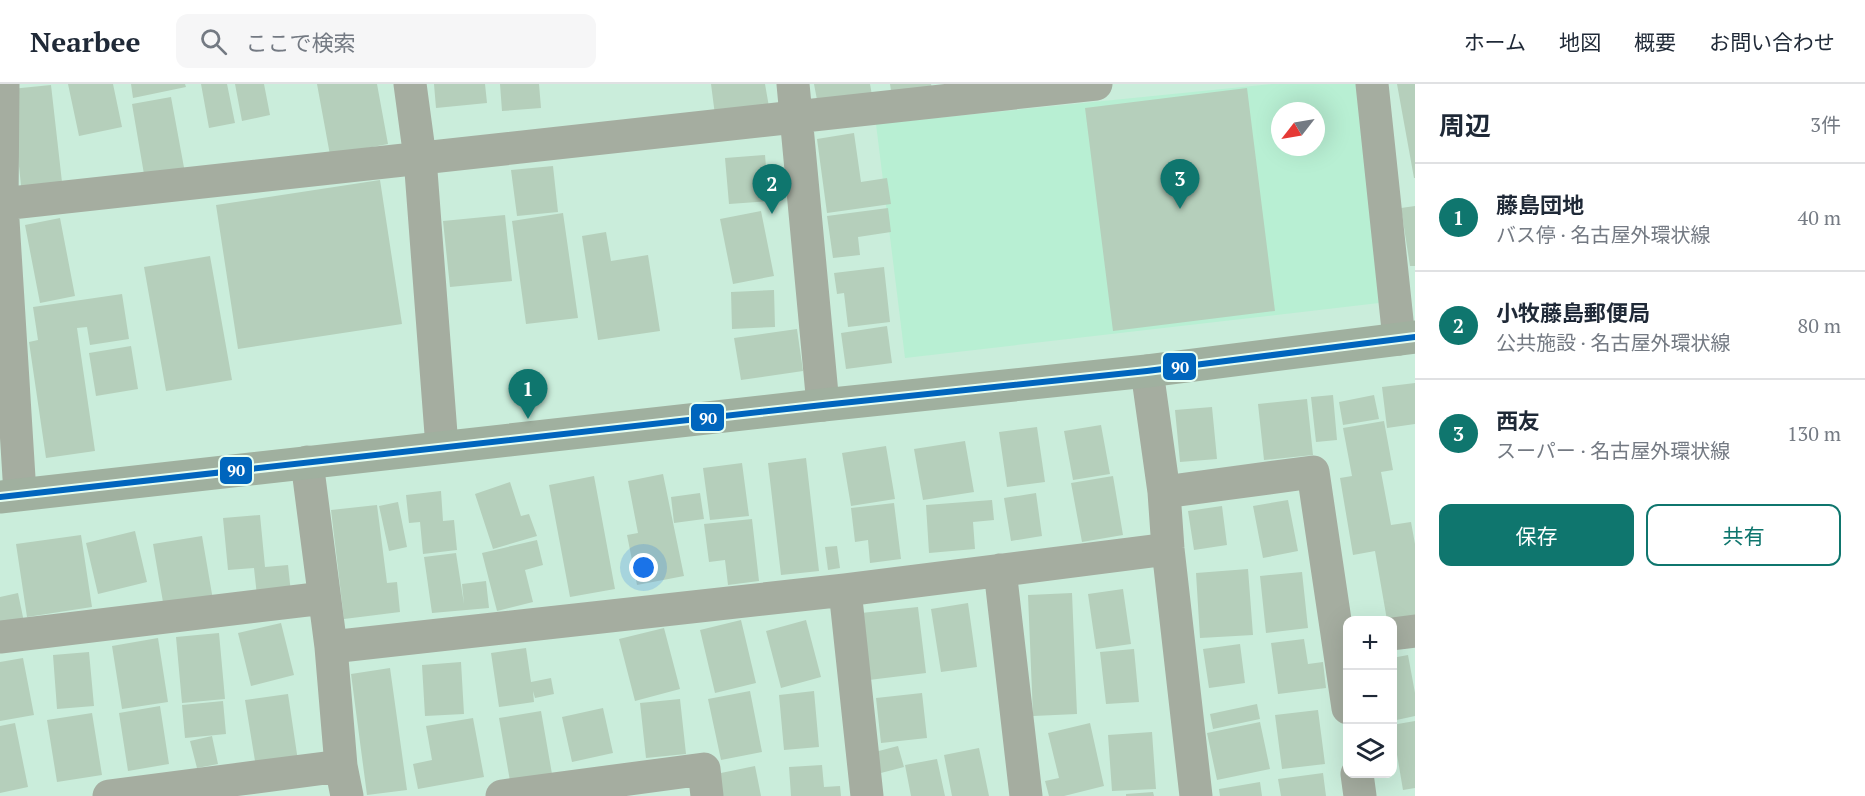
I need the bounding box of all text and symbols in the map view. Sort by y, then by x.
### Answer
search box [176,14,596,68]
text: Nearbee [30,23,140,60]
icon: search [197,25,230,58]
text: ここで検索 [245,28,355,57]
text: ホーム [1464,28,1526,56]
text: 地図 [1559,28,1601,56]
text: 概要 [1634,28,1676,56]
text: お問い合わせ [1709,28,1835,56]
north arrow [1271,102,1325,156]
text: 周辺 [1439,108,1491,142]
text: 3件 [1810,111,1841,138]
pin: 3 [1160,160,1200,209]
pin: 2 [752,164,792,214]
text: 藤島団地 [1496,190,1584,219]
text: 1 [1453,204,1464,231]
text: 40 m [1798,204,1841,231]
text: バス停 · 名古屋外環状線 [1496,221,1711,248]
text: 小牧藤島郵便局 [1496,298,1650,327]
text: 2 [1453,312,1464,339]
text: 80 m [1798,312,1841,339]
text: 公共施設 · 名古屋外環状線 [1496,329,1731,356]
line badge: 90 [1162,352,1197,381]
text: 90 [1171,356,1189,378]
pin: 1 [508,370,548,419]
line badge: 90 [690,403,725,432]
text: 西友 [1496,406,1540,435]
text: 90 [699,407,717,429]
text: 3 [1453,420,1464,447]
text: 130 m [1787,420,1841,447]
text: スーパー · 名古屋外環状線 [1496,437,1730,464]
line badge: 90 [219,456,253,485]
text: 90 [227,459,245,481]
button: 保存 [1439,504,1634,566]
button: 共有 [1646,504,1841,566]
your location [629,553,658,582]
map controls [1343,616,1397,778]
button: + [1343,616,1397,670]
button: − [1343,670,1397,724]
button: layers [1343,724,1397,778]

